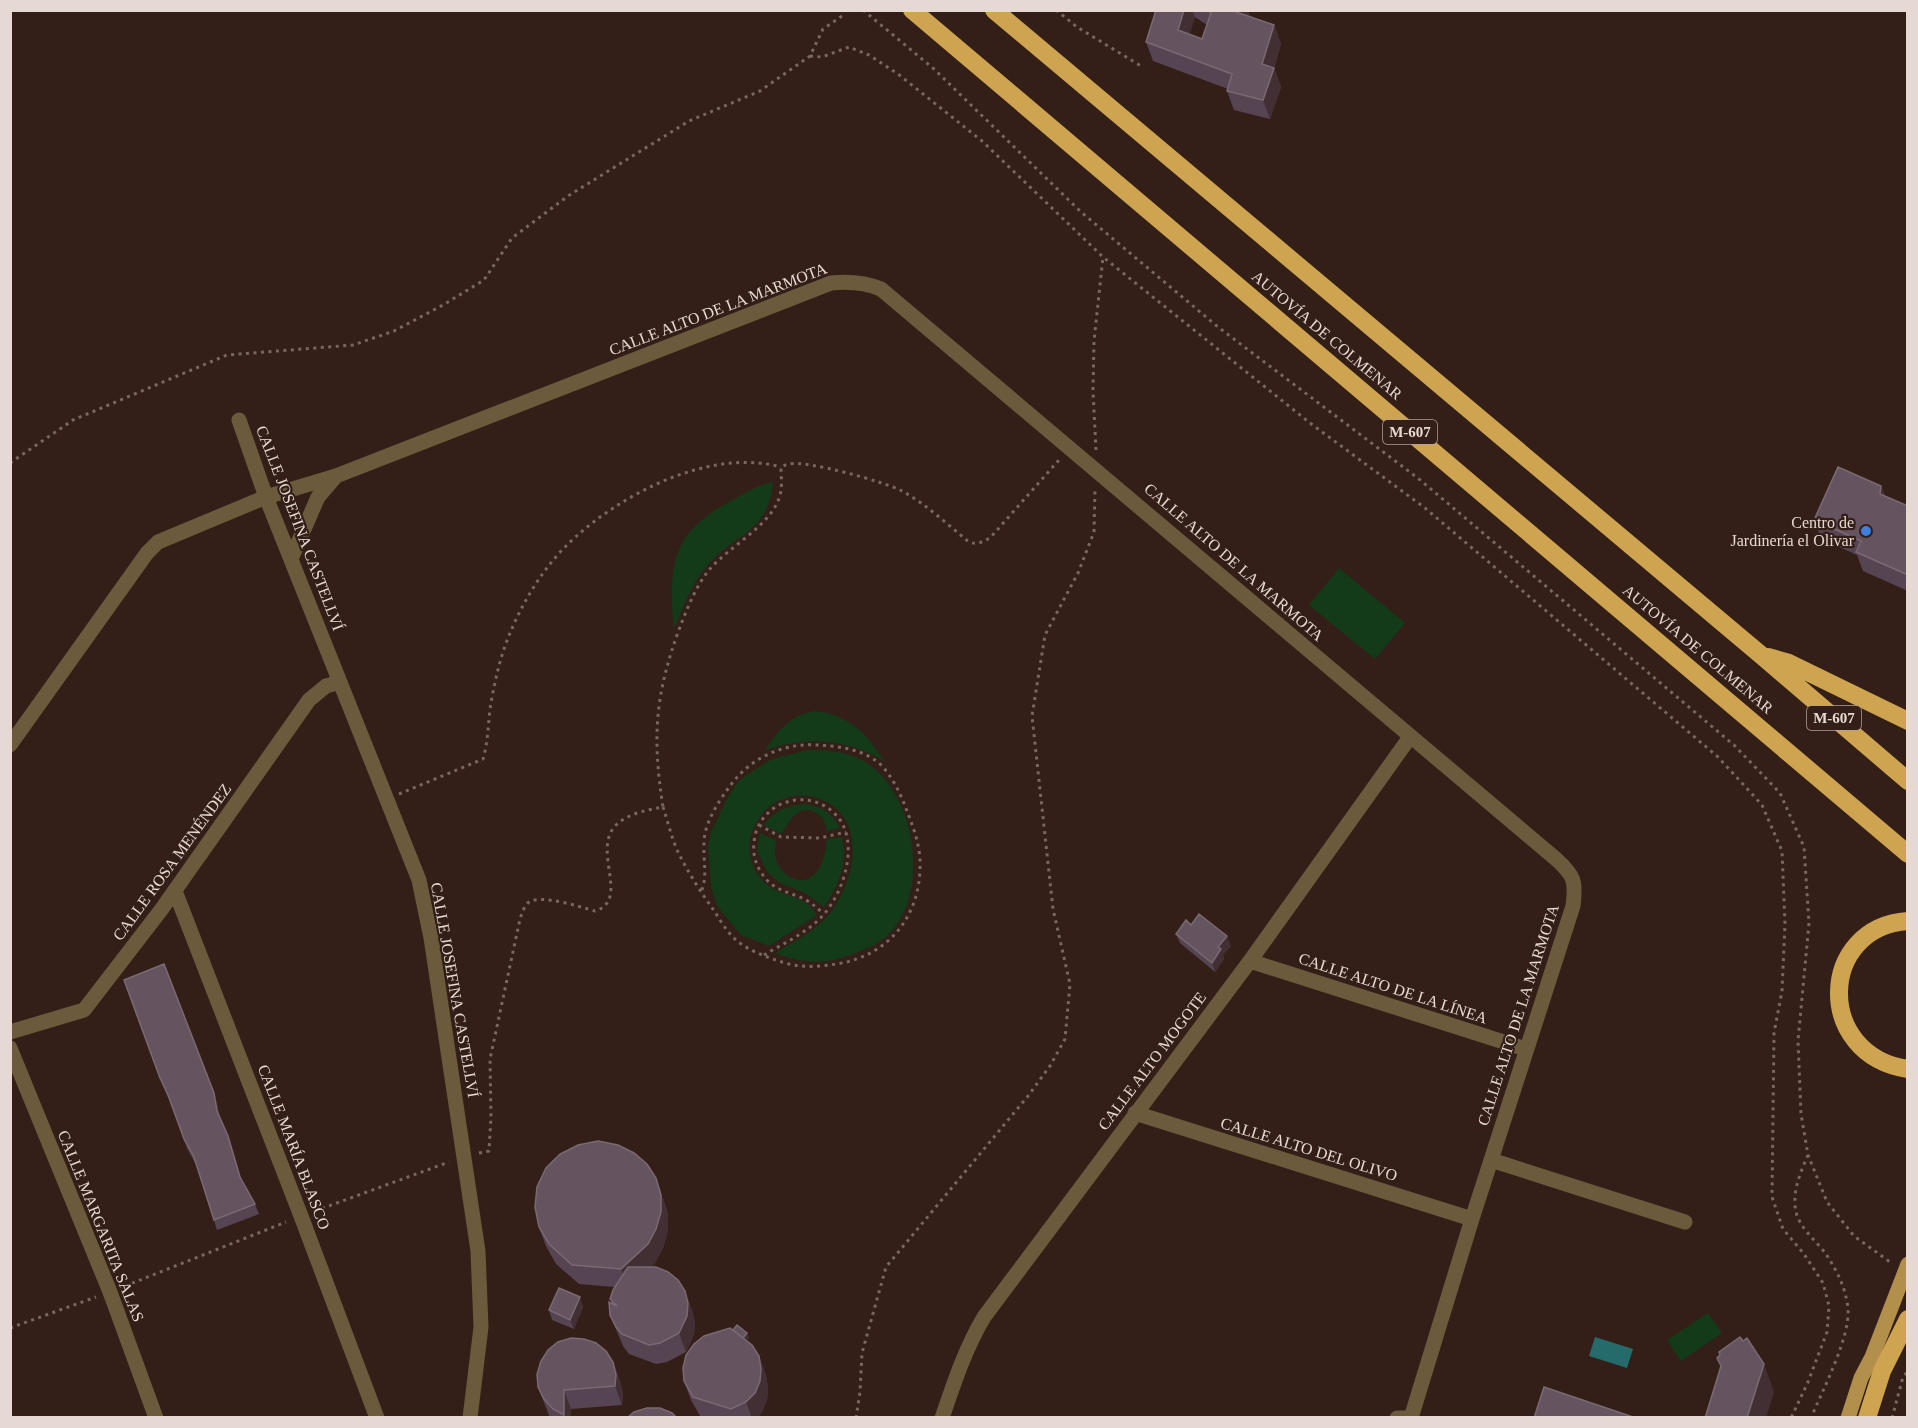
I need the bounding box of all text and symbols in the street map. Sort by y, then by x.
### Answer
street label: CALLE ALTO DE LA MARMOTA [607,259,830,358]
street label: AUTOVÍA DE COLMENAR [1248,266,1406,403]
road number: M-607 [1383,420,1437,444]
street label: CALLE JOSEFINA CASTELLVÍ [253,423,348,633]
street label: CALLE ALTO DE LA MARMOTA [1141,480,1327,645]
place label: Centro de Jardinería el Olivar [1731,514,1855,549]
marker: Centro de Jardinería el Olivar [1859,524,1873,538]
street label: AUTOVÍA DE COLMENAR [1619,580,1777,717]
road number: M-607 [1807,706,1861,730]
street label: CALLE ROSA MENÉNDEZ [109,780,235,944]
street label: CALLE JOSEFINA CASTELLVÍ [428,881,483,1099]
street label: CALLE ALTO DE LA MARMOTA [1474,902,1562,1128]
street label: CALLE ALTO DE LA LÍNEA [1297,948,1490,1027]
street label: CALLE ALTO MOGOTE [1095,989,1209,1133]
street label: CALLE MARÍA BLASCO [255,1062,334,1232]
street label: CALLE ALTO DEL OLIVO [1219,1114,1399,1184]
street label: CALLE MARGARITA SALAS [55,1128,147,1324]

